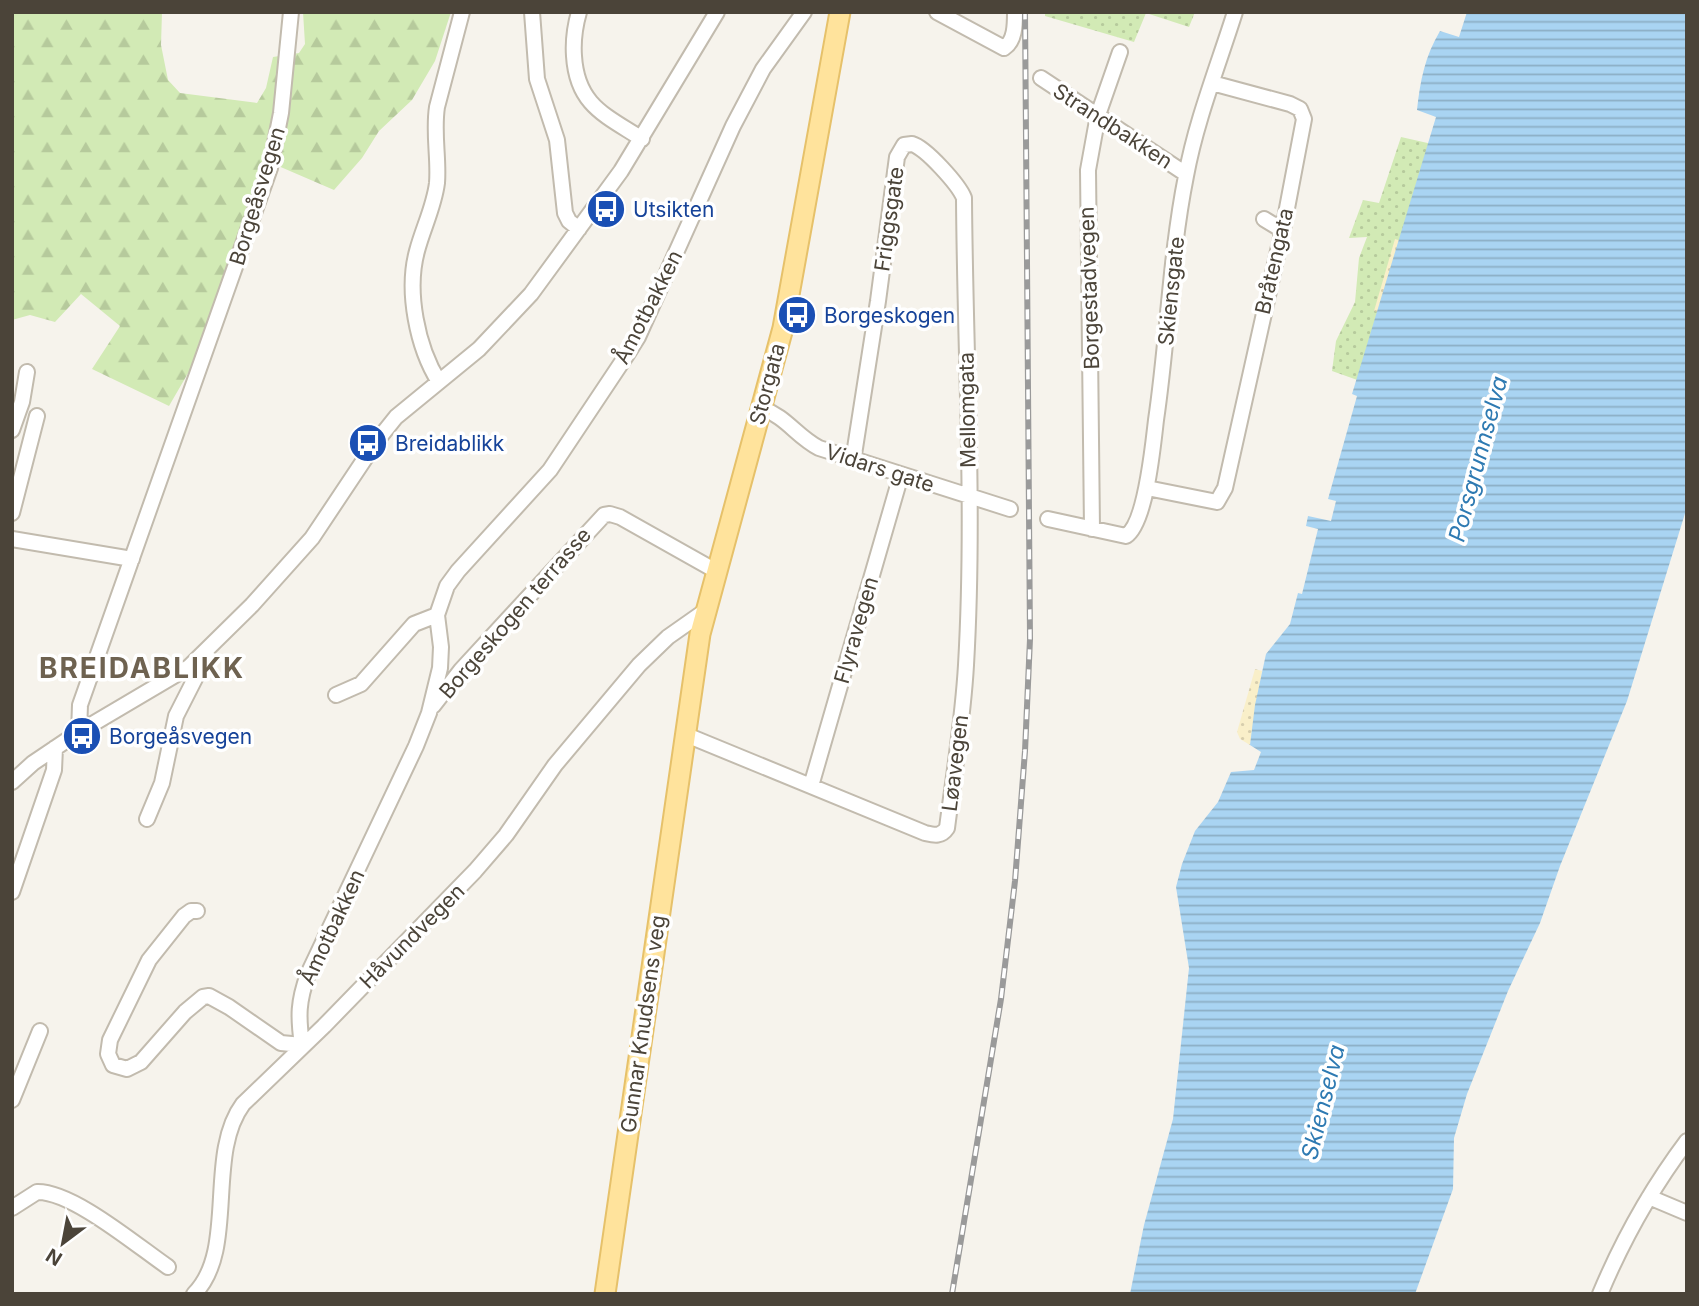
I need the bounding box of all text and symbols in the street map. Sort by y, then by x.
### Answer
street label: Strandbakken [1049,78,1177,174]
street label: Borgeåsvegen [224,124,290,268]
street label: Friggsgate [869,165,909,273]
bus stop icon: Utsikten [585,188,627,230]
place label: Utsikten [633,197,714,222]
street label: Bråtengata [1250,205,1298,317]
street label: Borgestadvegen [1074,206,1104,370]
street label: Skiensgate [1153,235,1189,347]
street label: Åmotbakken [607,245,687,368]
bus stop icon: Borgeskogen [776,294,818,336]
place label: Borgeskogen [824,303,955,328]
street label: Storgata [744,340,790,428]
street label: Mellomgata [953,352,981,468]
water label: Porsgrunnselva [1442,373,1514,545]
bus stop icon: Breidablikk [347,422,389,464]
place label: Breidablikk [395,431,505,456]
street label: Vidars gate [823,439,937,497]
street label: Borgeskogen terrasse [434,522,596,704]
street label: Flyravegen [829,574,883,686]
district label: BREIDABLIKK [39,651,245,685]
street label: Løavegen [937,713,973,813]
bus stop icon: Borgeåsvegen [61,715,103,757]
place label: Borgeåsvegen [109,724,252,749]
street label: Åmotbakken [293,864,370,989]
street label: Håvundvegen [354,878,470,994]
street label: Gunnar Knudsens veg [615,914,671,1134]
water label: Skienselva [1295,1042,1351,1162]
north arrow [28,1208,98,1278]
text: N [42,1243,66,1271]

